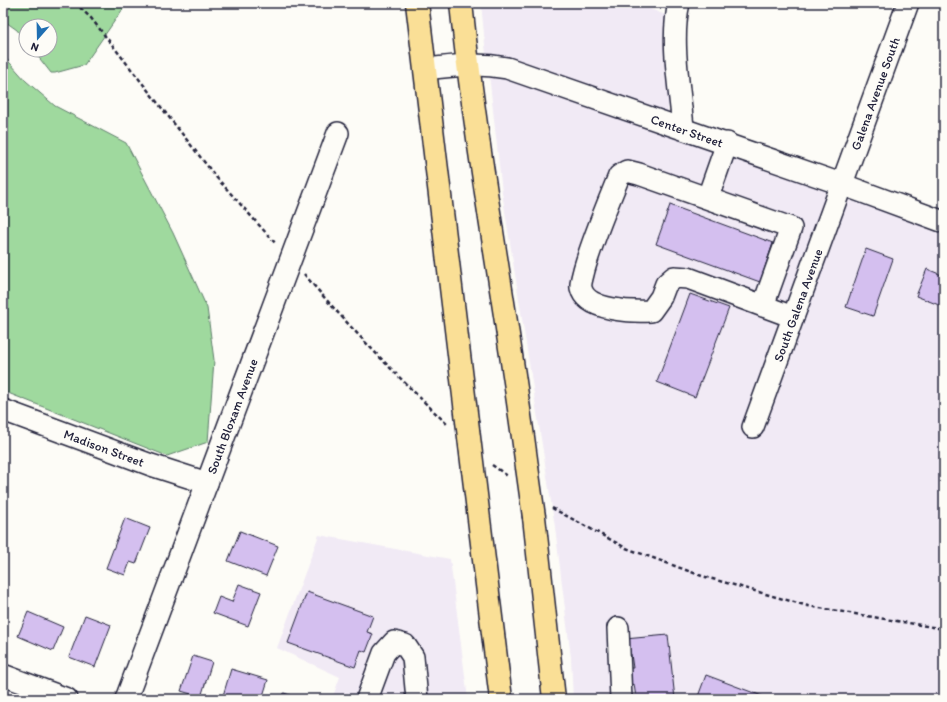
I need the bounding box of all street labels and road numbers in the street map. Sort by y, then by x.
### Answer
street label: Galena Avenue South [847,35,903,152]
street label: Center Street [649,111,725,150]
street label: South Galena Avenue [770,246,825,364]
street label: South Bloxam Avenue [204,356,260,476]
street label: Madison Street [62,426,147,469]

